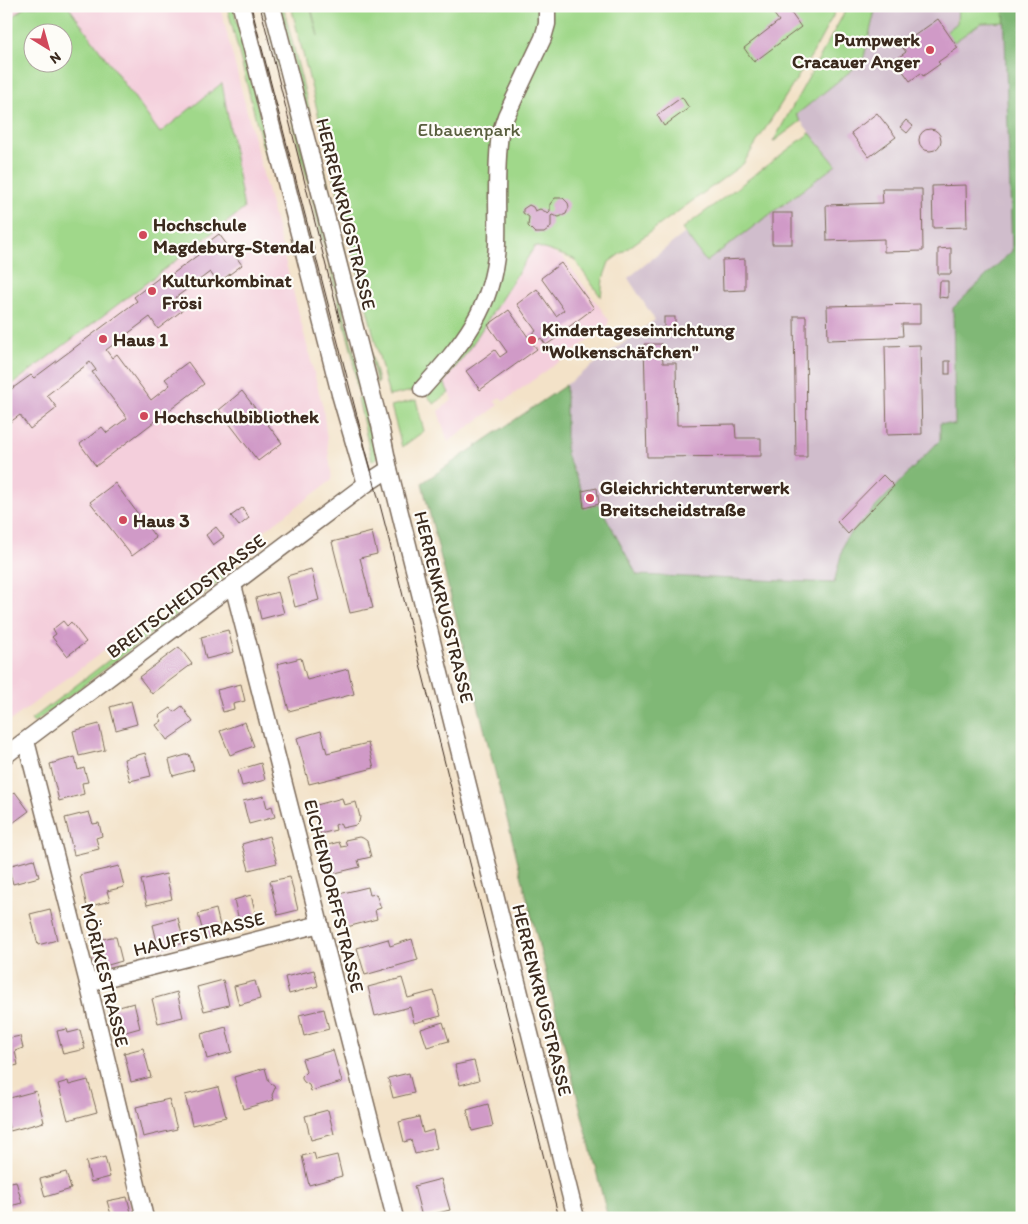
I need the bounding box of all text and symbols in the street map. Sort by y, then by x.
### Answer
north arrow [22,22,72,72]
place label: Pumpwerk Cracauer Anger [792,28,920,73]
marker: Pumpwerk Cracauer Anger [924,44,936,56]
text: N [47,48,64,68]
street label: HERRENKRUGSTRASSE [311,116,381,313]
park label: Elbauenpark [418,118,521,141]
place label: Hochschule Magdeburg-Stendal [153,213,315,258]
marker: Hochschule Magdeburg-Stendal [137,229,149,241]
place label: Kulturkombinat Frösi [162,269,292,314]
marker: Kulturkombinat Frösi [146,285,158,297]
place label: Kindertageseinrichtung "Wolkenschäfchen" [542,318,736,363]
place label: Haus 1 [113,328,168,351]
marker: Haus 1 [97,333,109,345]
marker: Kindertageseinrichtung "Wolkenschäfchen" [526,334,538,346]
place label: Hochschulbibliothek [154,405,319,428]
marker: Hochschulbibliothek [138,410,150,422]
place label: Gleichrichterunterwerk Breitscheidstraße [600,476,790,521]
marker: Gleichrichterunterwerk Breitscheidstraße [584,492,596,504]
place label: Haus 3 [133,509,190,532]
street label: HERRENKRUGSTRASSE [409,509,479,706]
marker: Haus 3 [117,514,129,526]
street label: BREITSCHEIDSTRASSE [102,529,270,663]
street label: EICHENDORFFSTRASSE [299,797,369,995]
street label: MÖRIKESTRASSE [76,901,134,1049]
street label: HERRENKRUGSTRASSE [507,902,577,1099]
street label: HAUFFSTRASSE [131,907,267,961]

